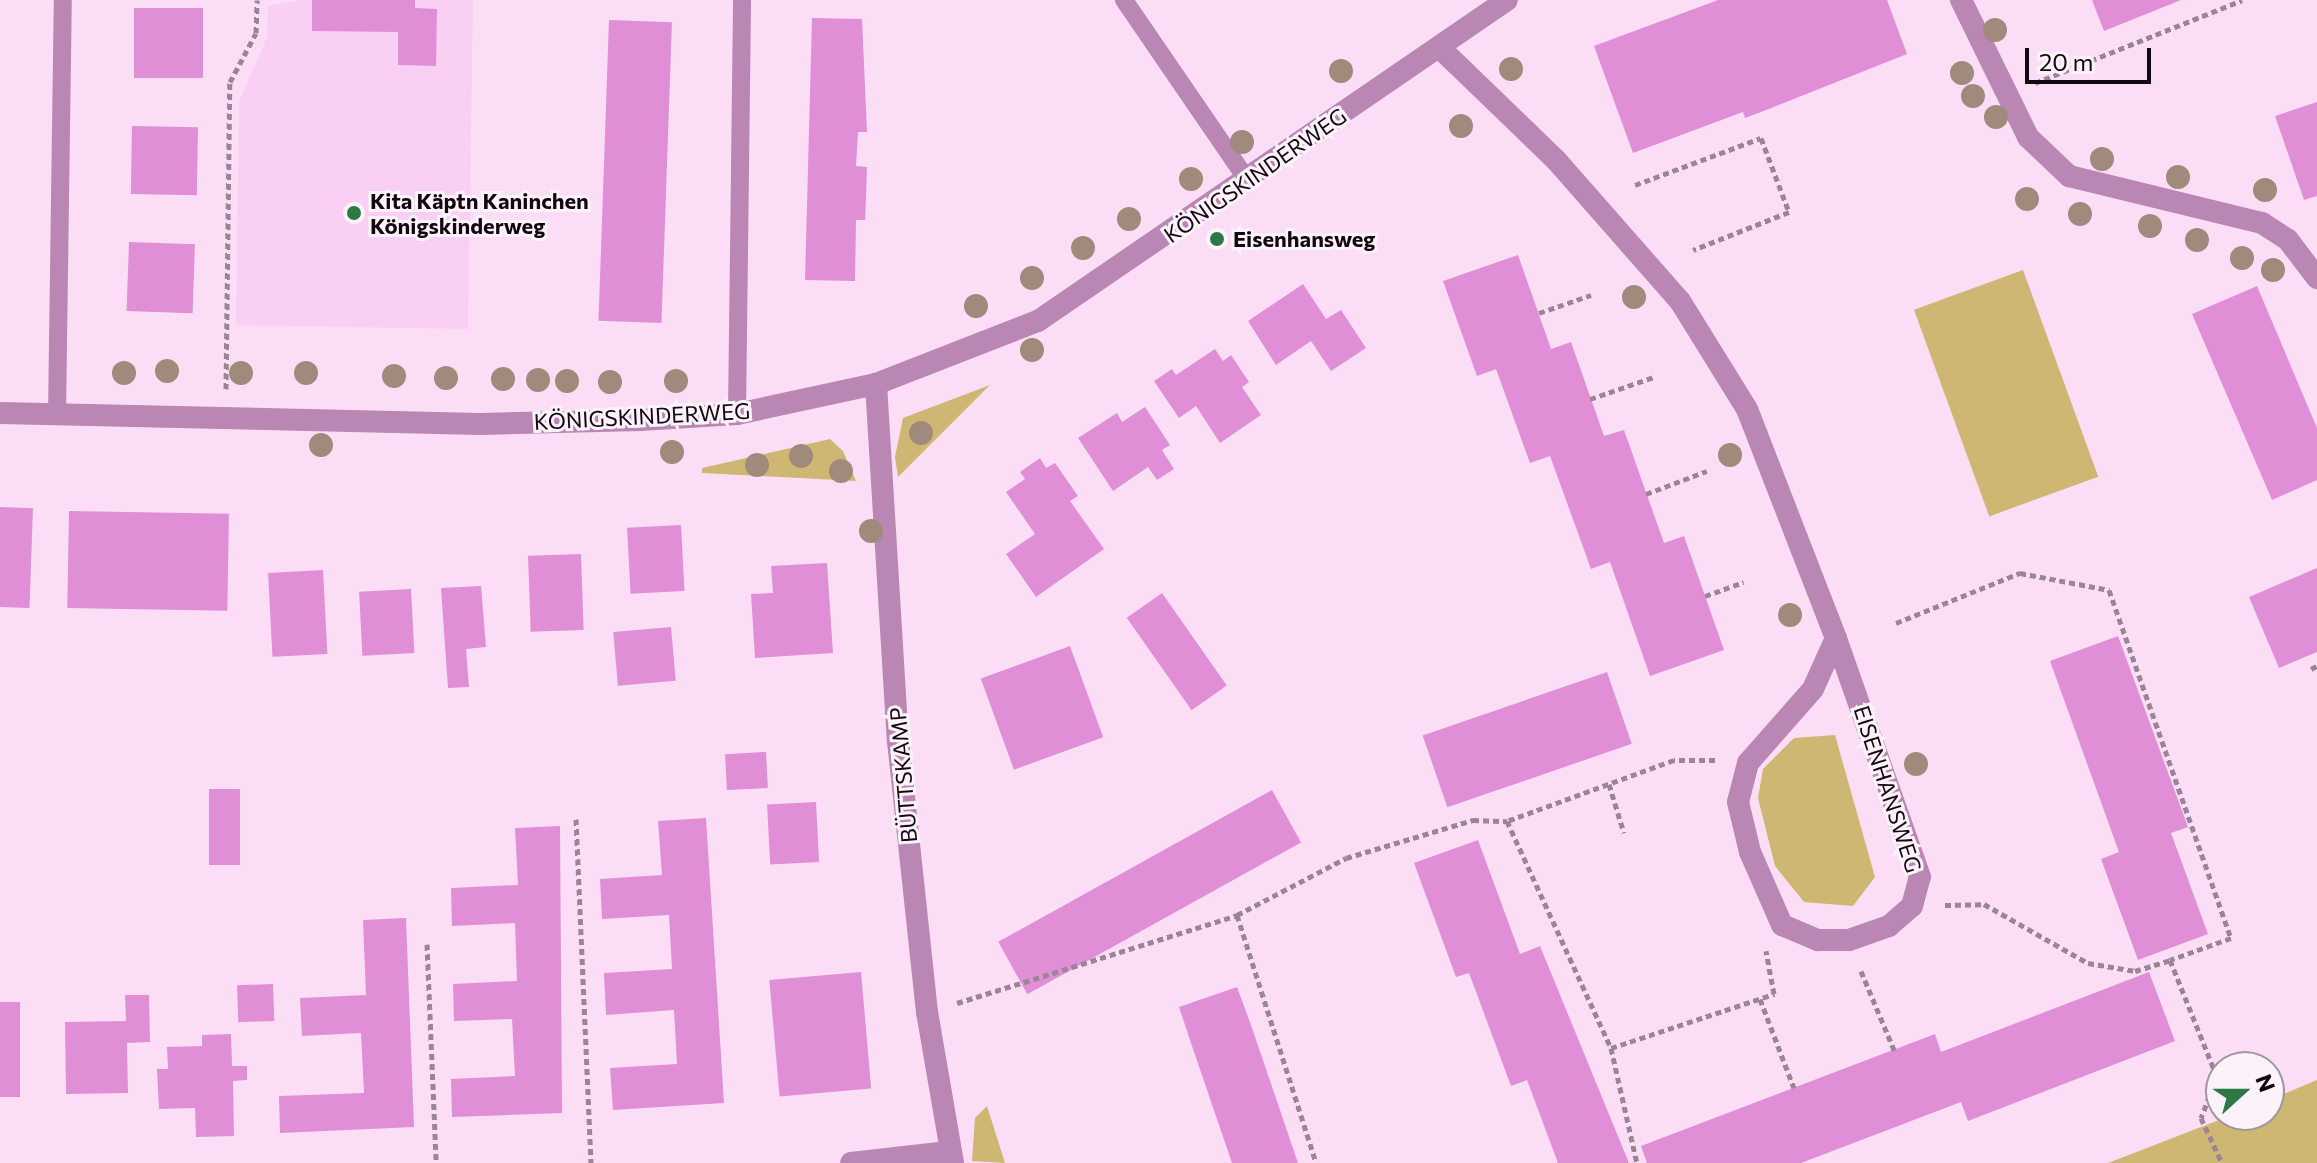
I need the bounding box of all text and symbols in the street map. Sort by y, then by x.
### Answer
scale bar [2029,32,2155,82]
text: 20 m [2039,47,2093,76]
street label: KÖNIGSKINDERWEG [1159,102,1351,248]
place label: Kita Käptn Kaninchen Königskinderweg [370,187,589,238]
marker: Kita Käptn Kaninchen Königskinderweg [345,204,363,222]
place label: Eisenhansweg [1233,226,1375,252]
marker: Eisenhansweg [1208,230,1226,248]
street label: KÖNIGSKINDERWEG [533,397,751,435]
street label: EISENHANSWEG [1849,702,1927,876]
street label: BÜTTSKAMP [884,706,922,844]
north arrow [2205,1051,2285,1131]
text: N [2250,1070,2282,1095]

